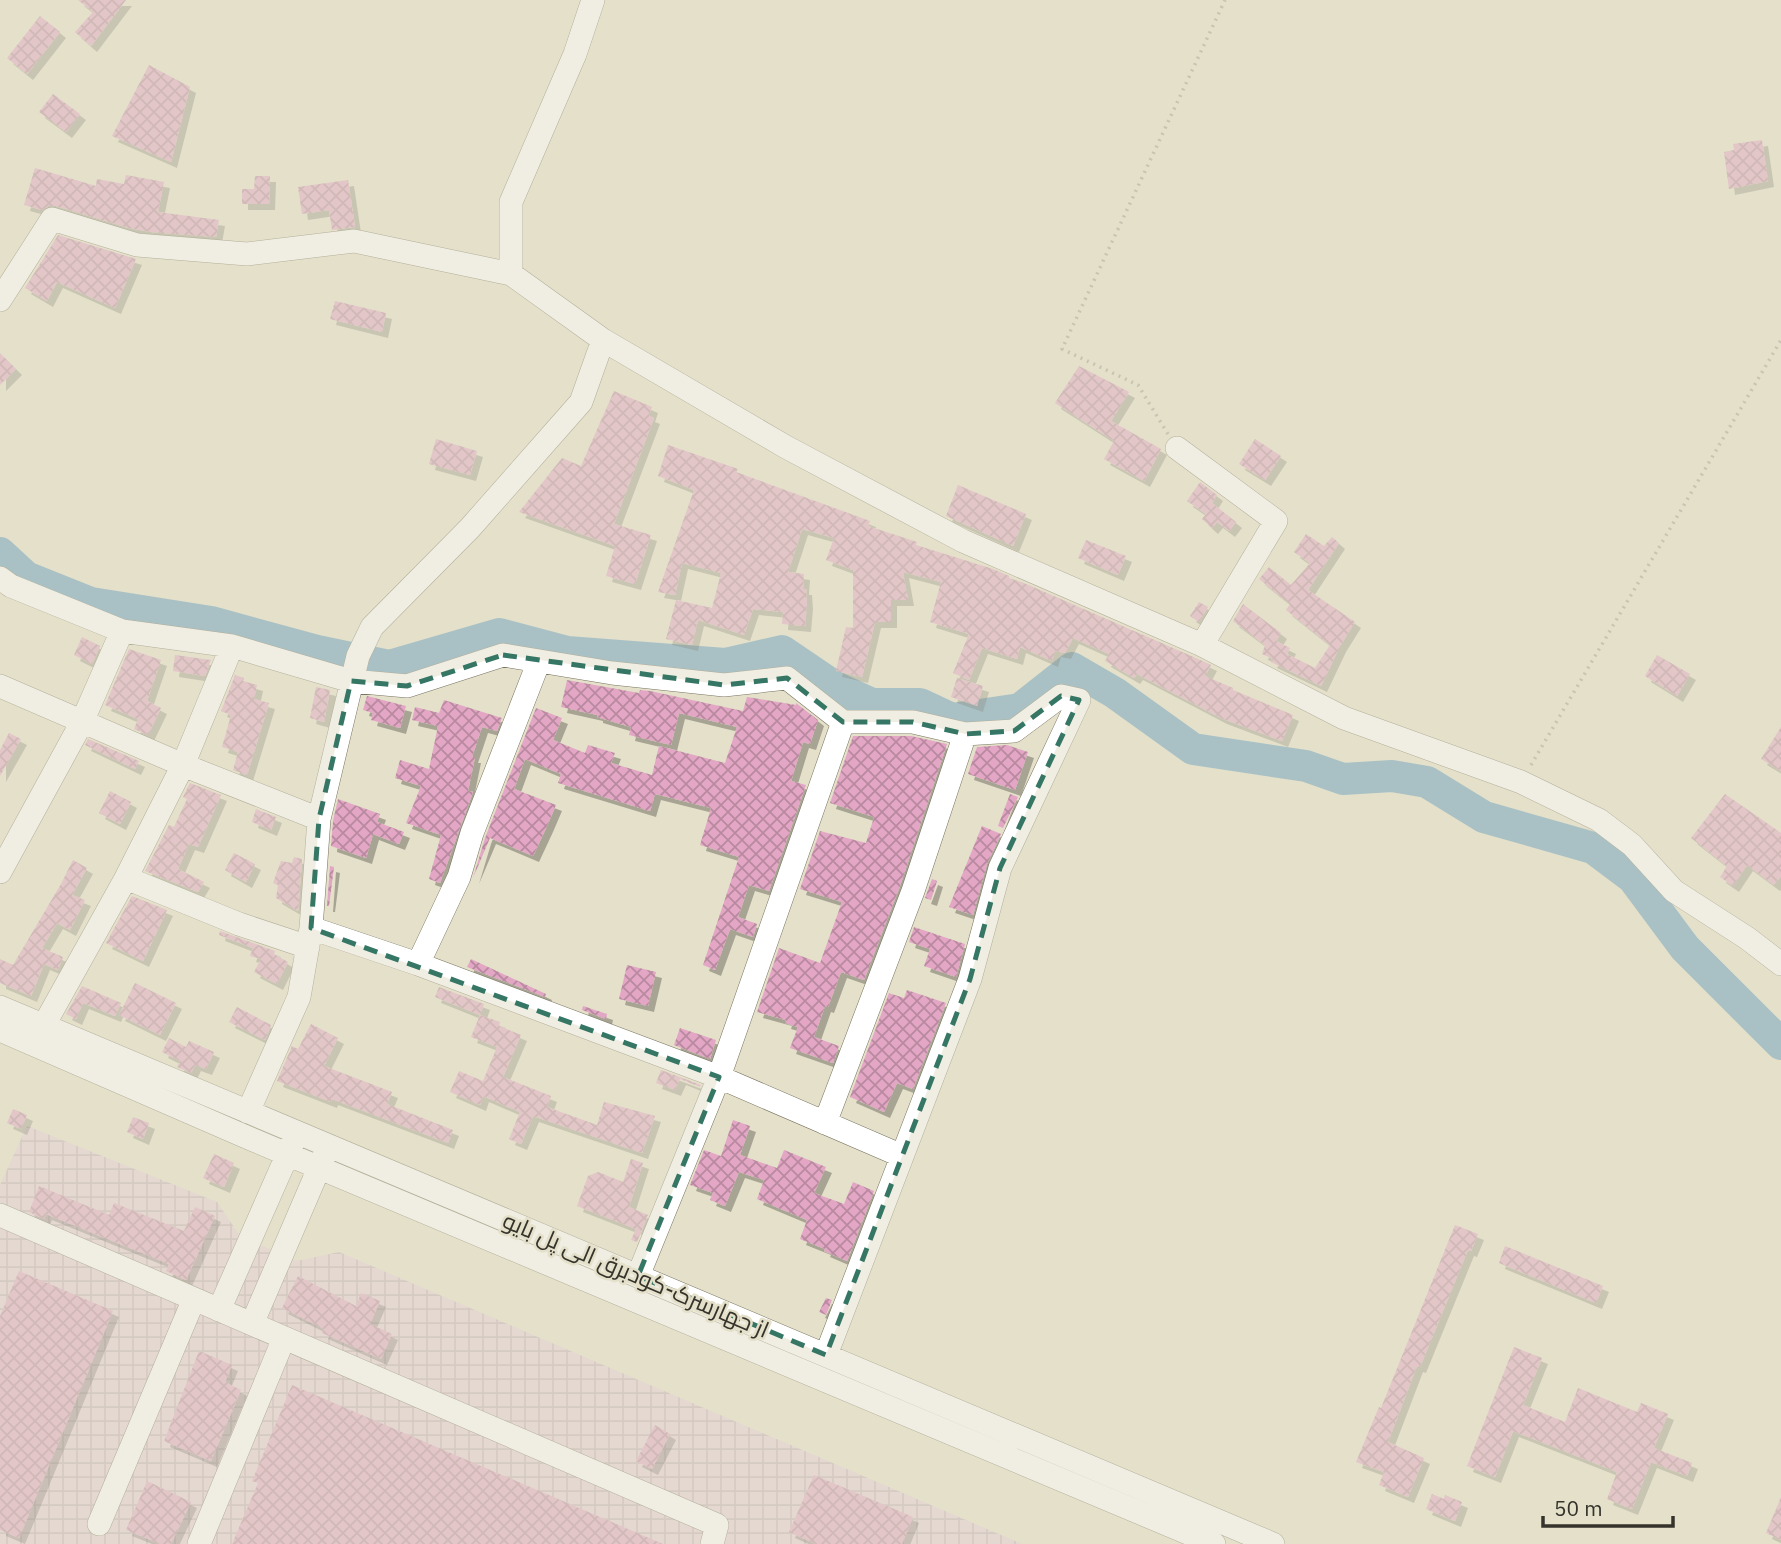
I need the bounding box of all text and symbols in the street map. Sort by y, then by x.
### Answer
street label: از جهارسرک-کودبرق الی پل بایو [498,1204,774,1345]
scale bar [1543,1484,1672,1528]
text: 50 m [1554,1494,1603,1522]

